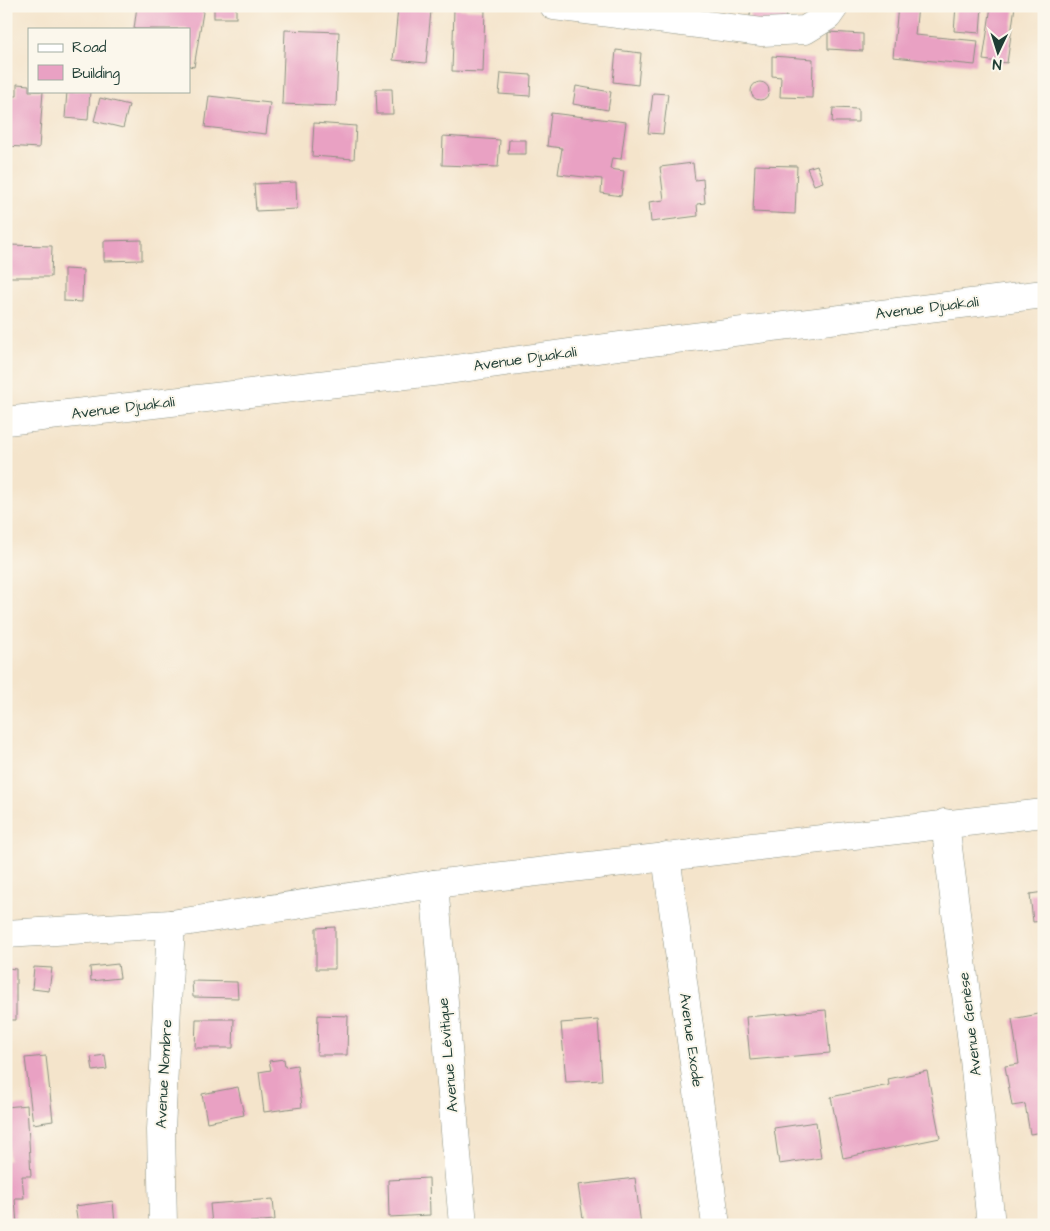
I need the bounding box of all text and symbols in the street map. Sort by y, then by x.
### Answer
legend [28,28,190,92]
north arrow [972,28,1022,78]
text: Road [72,37,107,58]
text: N [992,54,1002,74]
text: Building [72,63,120,85]
street label: Avenue Djuakali [874,291,981,325]
street label: Avenue Djuakali [472,341,579,377]
street label: Avenue Djuakali [70,391,177,425]
street label: Avenue Genèse [953,971,987,1077]
street label: Avenue Exode [674,992,708,1088]
street label: Avenue Lévitique [433,997,463,1113]
street label: Avenue Nombre [151,1019,177,1129]

